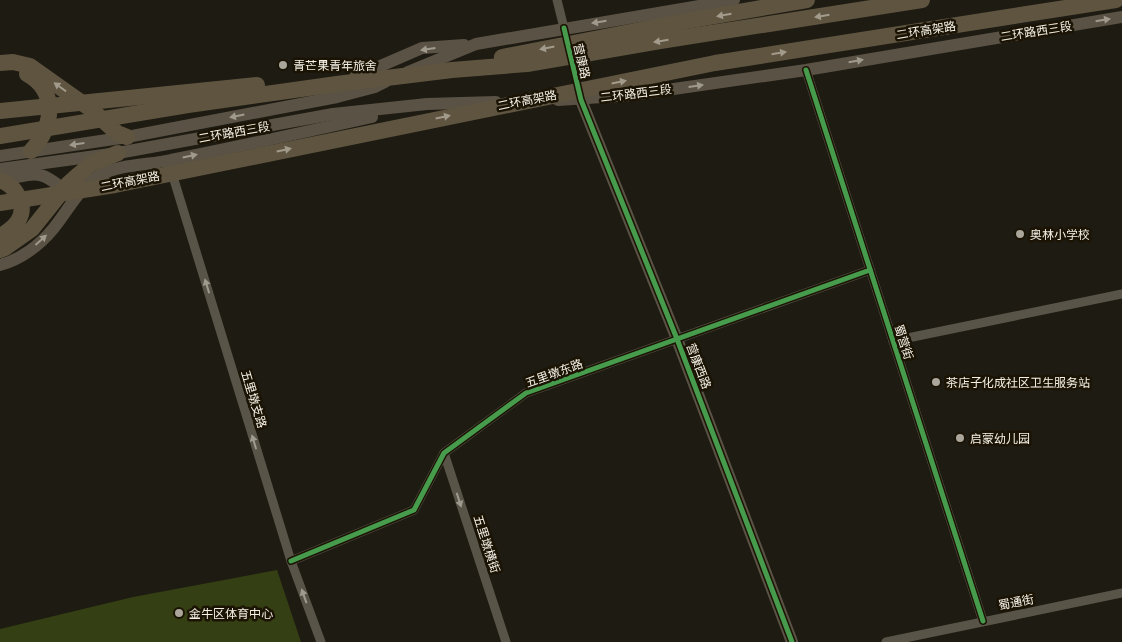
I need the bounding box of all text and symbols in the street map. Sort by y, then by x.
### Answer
one-way arrow [716,11,732,19]
one-way arrow [813,12,829,20]
one-way arrow [1095,15,1111,23]
one-way arrow [591,19,607,27]
street label: 二环高架路 [895,19,957,41]
street label: 二环路西三段 [999,19,1073,43]
one-way arrow [653,37,669,45]
street label: 营康路 [572,42,592,80]
one-way arrow [419,45,435,53]
one-way arrow [539,45,555,53]
one-way arrow [772,49,788,57]
one-way arrow [849,57,865,65]
marker: 青芒果青年旅舍 [277,59,289,71]
place label: 青芒果青年旅舍 [293,59,377,72]
one-way arrow [612,78,627,86]
one-way arrow [53,82,67,92]
street label: 二环路西三段 [599,82,673,104]
one-way arrow [688,82,704,90]
street label: 二环高架路 [496,88,558,112]
one-way arrow [230,112,245,120]
one-way arrow [435,113,451,121]
street label: 二环路西三段 [197,119,271,145]
one-way arrow [69,140,85,148]
one-way arrow [276,146,292,154]
one-way arrow [182,152,198,160]
street label: 二环高架路 [99,169,161,193]
marker: 奥林小学校 [1014,228,1026,240]
place label: 奥林小学校 [1030,228,1090,241]
one-way arrow [35,234,47,246]
one-way arrow [202,279,210,294]
street label: 蜀营街 [892,323,916,361]
street label: 营康西路 [684,341,714,391]
street label: 五里墩东路 [524,357,584,389]
street label: 五里墩支路 [239,368,269,430]
marker: 茶店子化成社区卫生服务站 [930,376,942,388]
place label: 茶店子化成社区卫生服务站 [946,376,1090,389]
marker: 启蒙幼儿园 [954,432,966,444]
place label: 启蒙幼儿园 [970,432,1030,445]
one-way arrow [250,434,258,449]
one-way arrow [456,492,463,507]
street label: 五里墩横街 [472,513,502,575]
one-way arrow [300,588,308,603]
street label: 蜀通街 [997,592,1035,612]
marker: 金牛区体育中心 [173,607,185,619]
place label: 金牛区体育中心 [189,607,273,620]

